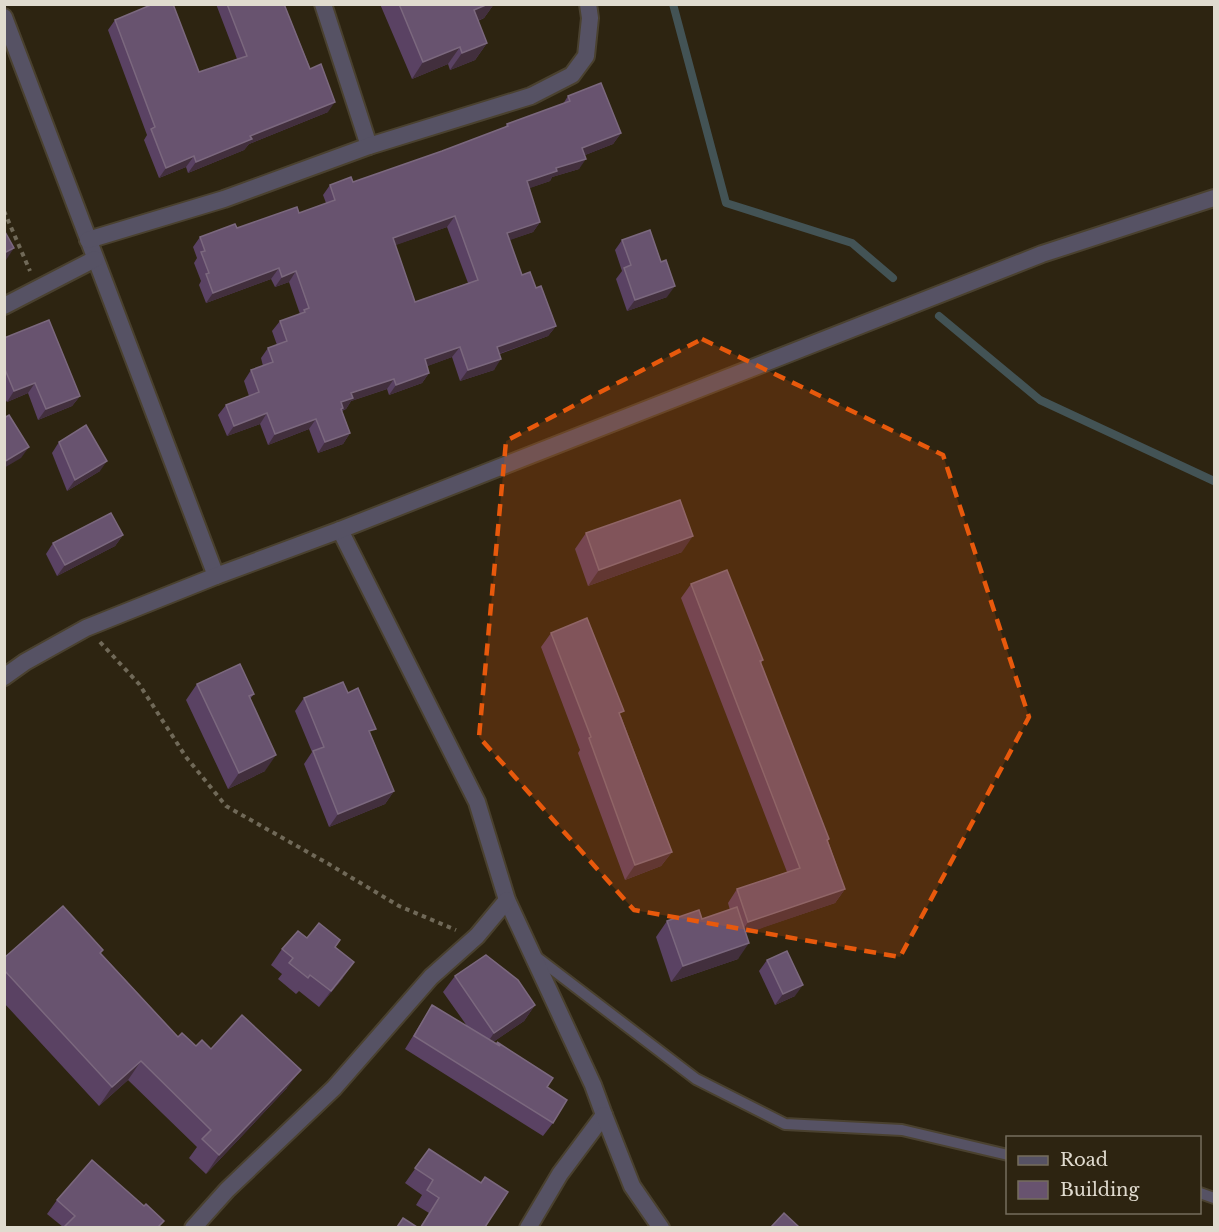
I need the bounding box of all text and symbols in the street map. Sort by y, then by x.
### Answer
legend [1006,1136,1201,1214]
text: Road [1060,1149,1108,1171]
text: Building [1060,1179,1139,1201]

